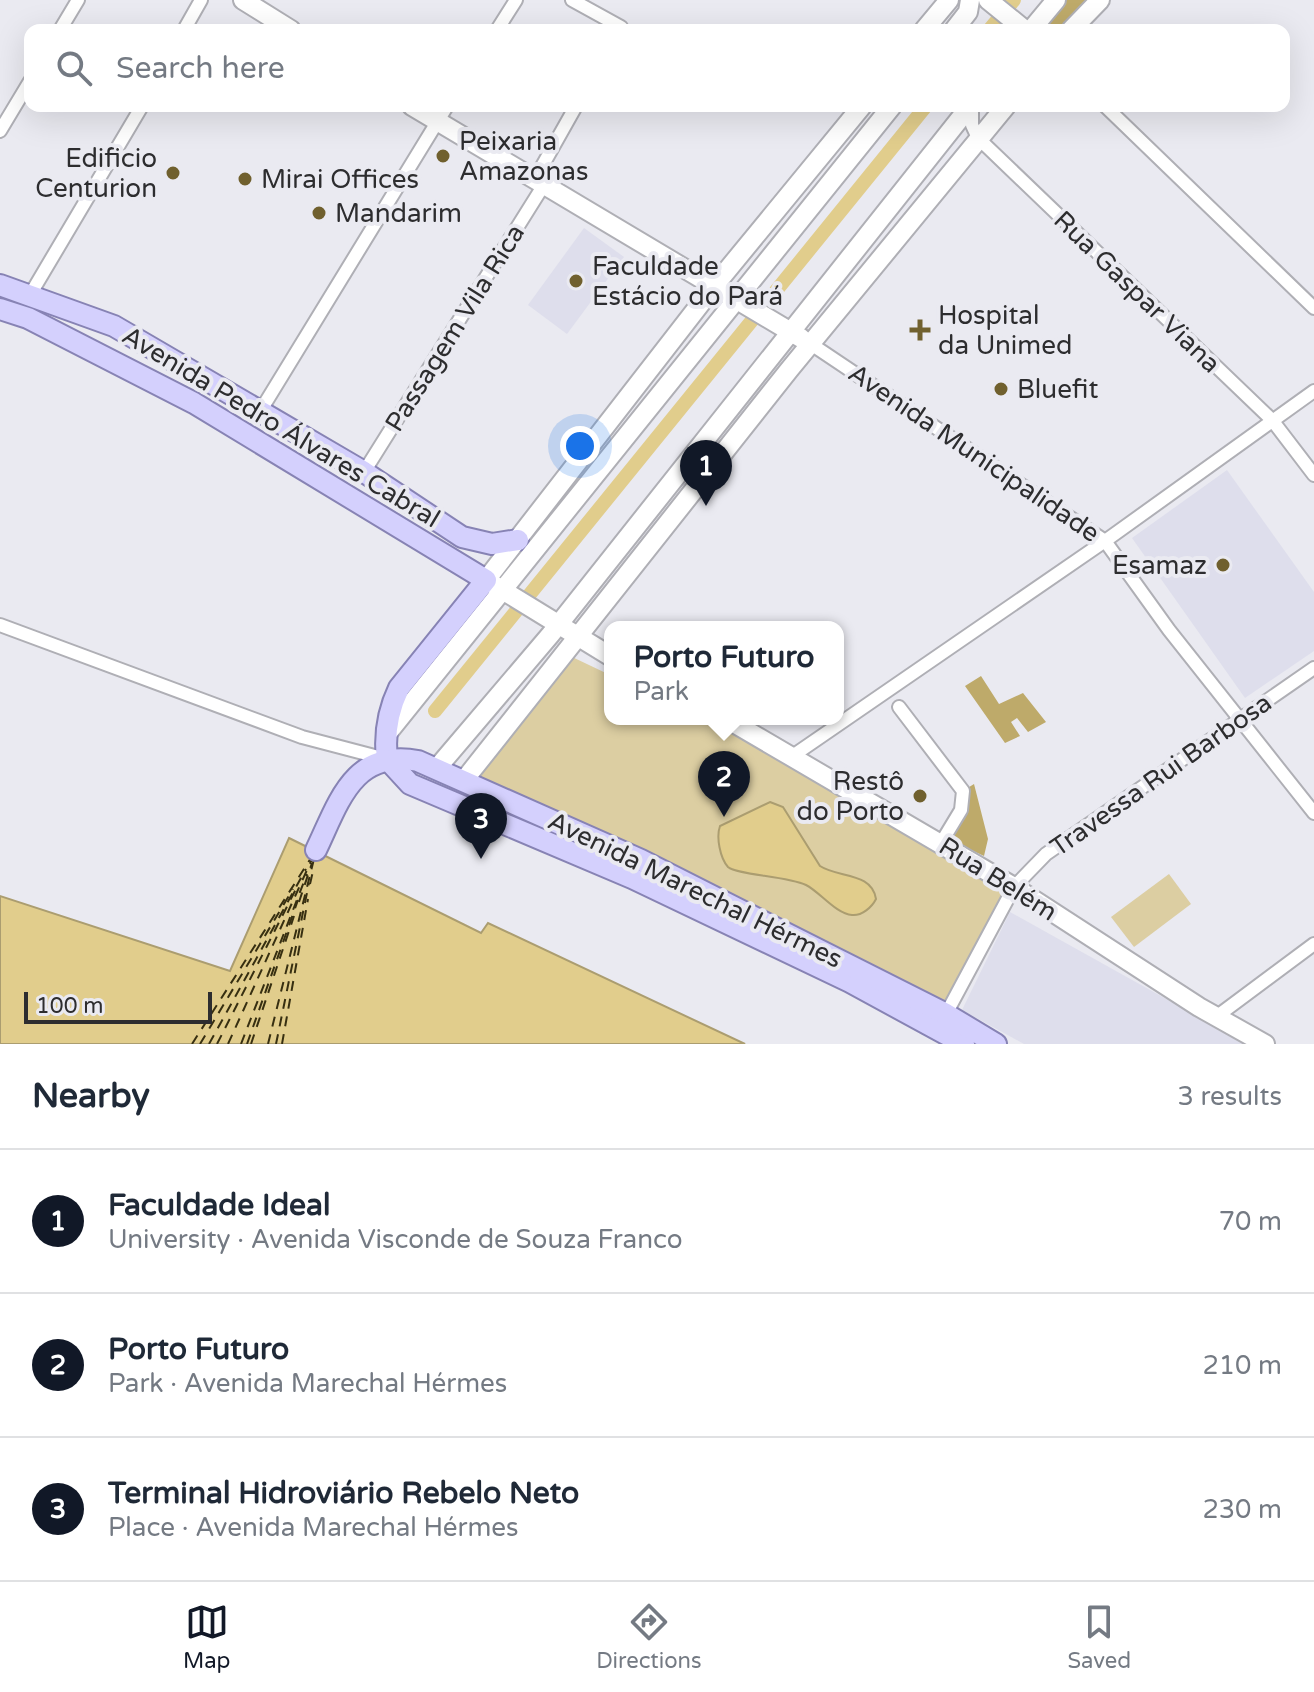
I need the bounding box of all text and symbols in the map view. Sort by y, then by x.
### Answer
search box [24,24,1290,112]
icon: search [52,46,96,90]
text: Search here [116,50,285,87]
place label: Peixaria Amazonas [459,126,588,187]
place label: Edificio Centurion [35,143,157,204]
marker: Peixaria Amazonas [434,147,452,165]
marker: Edificio Centurion [164,164,182,182]
place label: Mirai Offices [261,164,419,195]
marker: Mirai Offices [236,170,254,188]
place label: Mandarim [335,198,462,229]
marker: Mandarim [310,204,328,222]
street label: Rua Gaspar Viana [1047,205,1227,379]
street label: Passagem Vila Rica [379,219,531,437]
place label: Faculdade Estácio do Pará [592,251,783,312]
marker: Faculdade Estácio do Pará [567,272,585,290]
place label: Hospital da Unimed [938,300,1072,361]
marker: Hospital da Unimed [909,319,931,341]
street label: Avenida Pedro Álvares Cabral [117,320,445,534]
street label: Avenida Municipalidade [843,357,1105,549]
place label: Bluefit [1017,374,1098,405]
marker: Bluefit [992,380,1010,398]
your location [560,426,600,466]
pin: 1 [680,440,732,506]
place label: Esamaz [1112,550,1207,581]
marker: Esamaz [1214,556,1232,574]
popup [604,621,844,725]
text: Porto Futuro [633,639,815,676]
text: Park [633,676,689,707]
street label: Travessa Rui Barbosa [1044,687,1278,863]
pin: 2 [698,751,750,817]
place label: Restô do Porto [797,766,904,827]
marker: Restô do Porto [911,787,929,805]
pin: 3 [455,793,507,859]
street label: Avenida Marechal Hérmes [543,805,847,975]
street label: Rua Belém [933,831,1063,927]
scale bar [24,988,212,1024]
text: 100 m [36,993,103,1019]
text: Nearby [32,1076,150,1117]
text: 3 results [1177,1081,1282,1112]
text: Faculdade Ideal [108,1187,330,1224]
text: 1 [50,1206,66,1237]
text: 70 m [1219,1206,1282,1237]
text: University · Avenida Visconde de Souza Franco [108,1224,683,1255]
text: Porto Futuro [108,1331,289,1368]
text: 2 [50,1350,66,1381]
text: 210 m [1202,1350,1282,1381]
text: Park · Avenida Marechal Hérmes [108,1368,507,1399]
text: Terminal Hidroviário Rebelo Neto [108,1475,579,1512]
text: 3 [50,1494,66,1525]
text: 230 m [1202,1494,1282,1525]
text: Place · Avenida Marechal Hérmes [108,1512,519,1543]
tab: Map [183,1600,230,1674]
tab: Directions [596,1600,702,1674]
tab: Saved [1067,1600,1131,1674]

